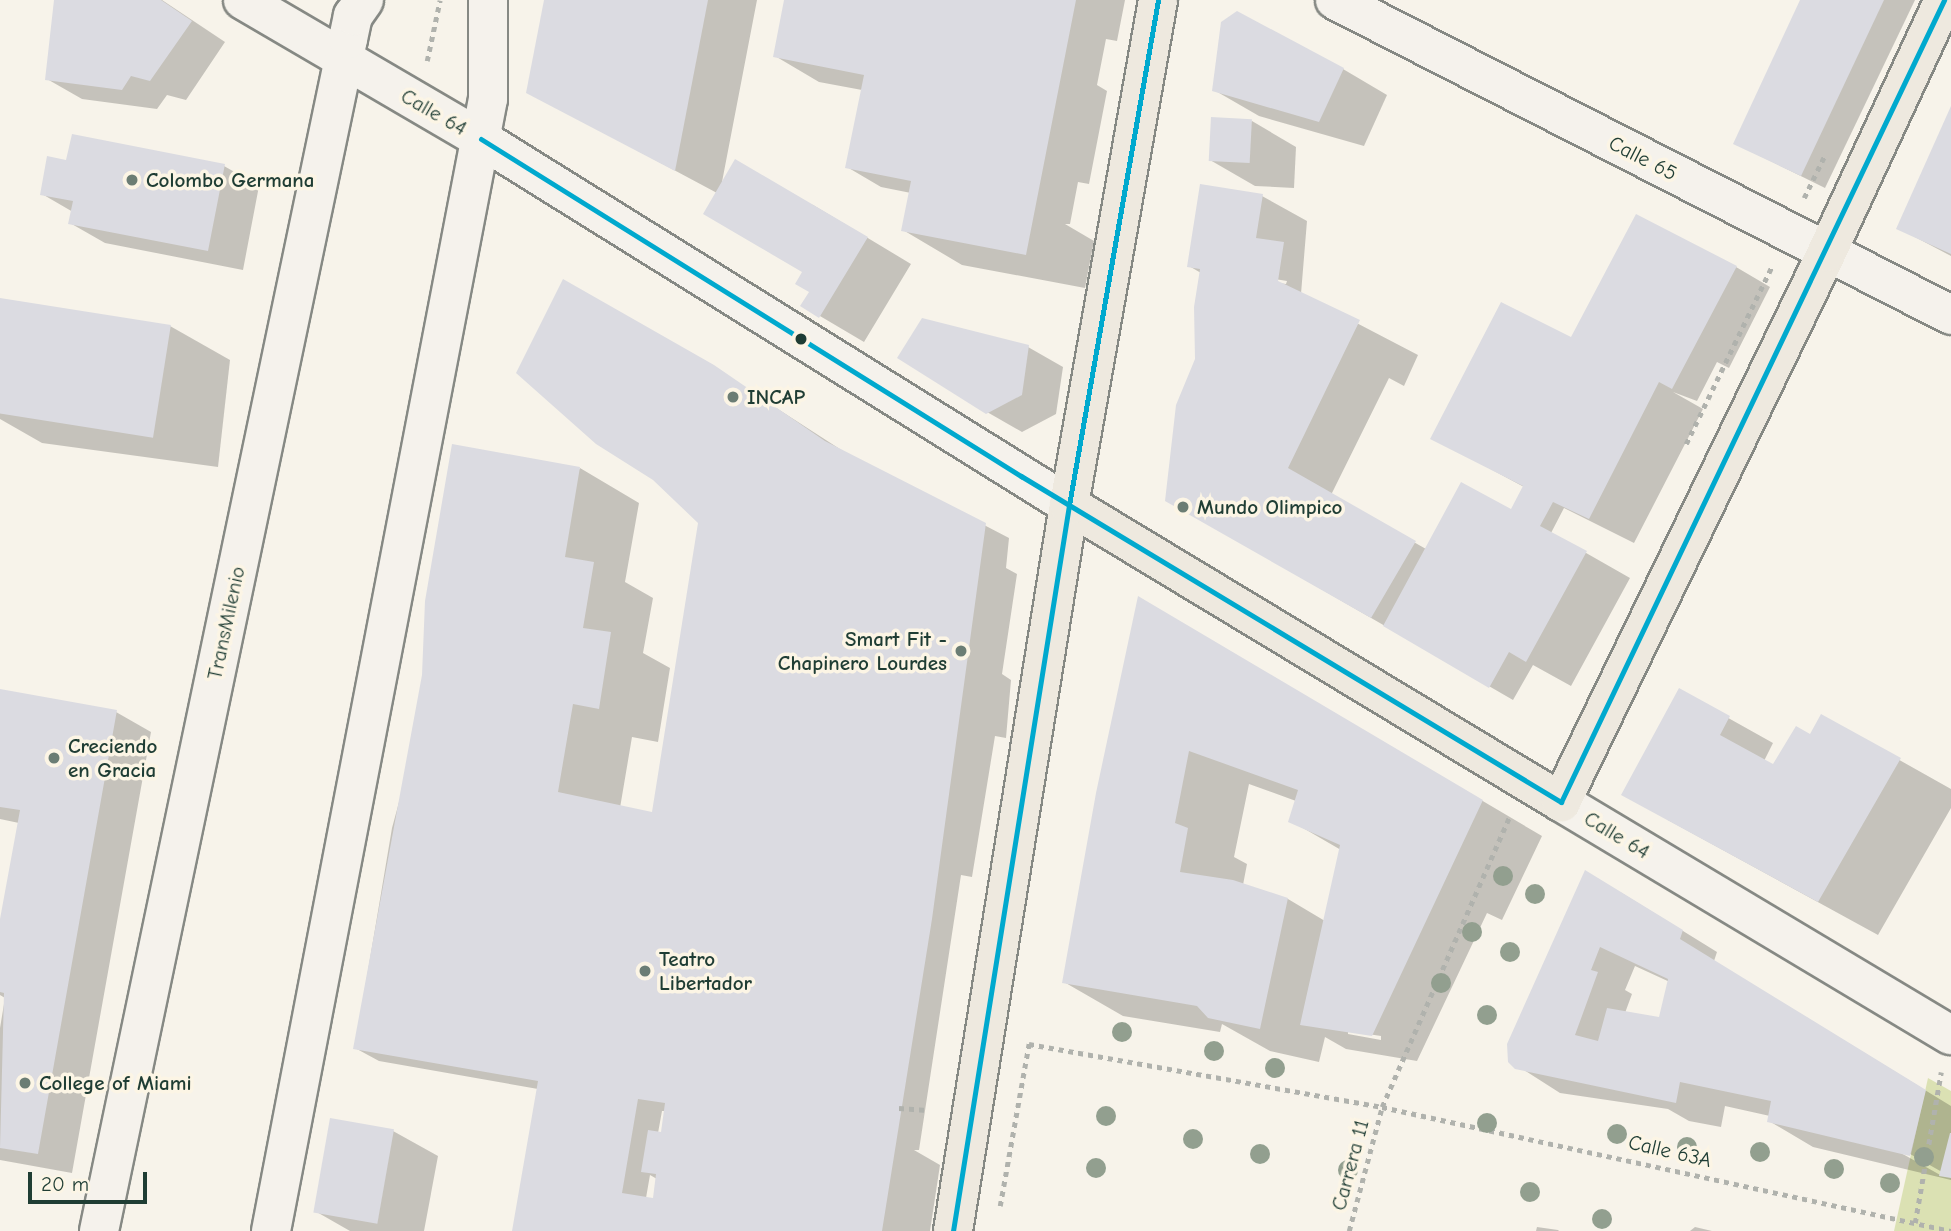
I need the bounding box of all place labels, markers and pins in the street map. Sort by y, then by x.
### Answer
place label: Colombo Germana [146,167,314,193]
marker: Colombo Germana [124,172,140,188]
unlabelled marker [794,332,808,346]
place label: INCAP [747,384,805,410]
marker: INCAP [725,389,741,405]
place label: Mundo Olimpico [1197,494,1342,520]
marker: Mundo Olimpico [1175,499,1191,515]
place label: Smart Fit - Chapinero Lourdes [778,626,947,676]
marker: Smart Fit - Chapinero Lourdes [953,643,969,659]
place label: Creciendo en Gracia [68,733,157,783]
marker: Creciendo en Gracia [46,750,62,766]
place label: Teatro Libertador [659,946,752,996]
marker: Teatro Libertador [637,963,653,979]
place label: College of Miami [39,1070,191,1096]
marker: College of Miami [17,1075,33,1091]

